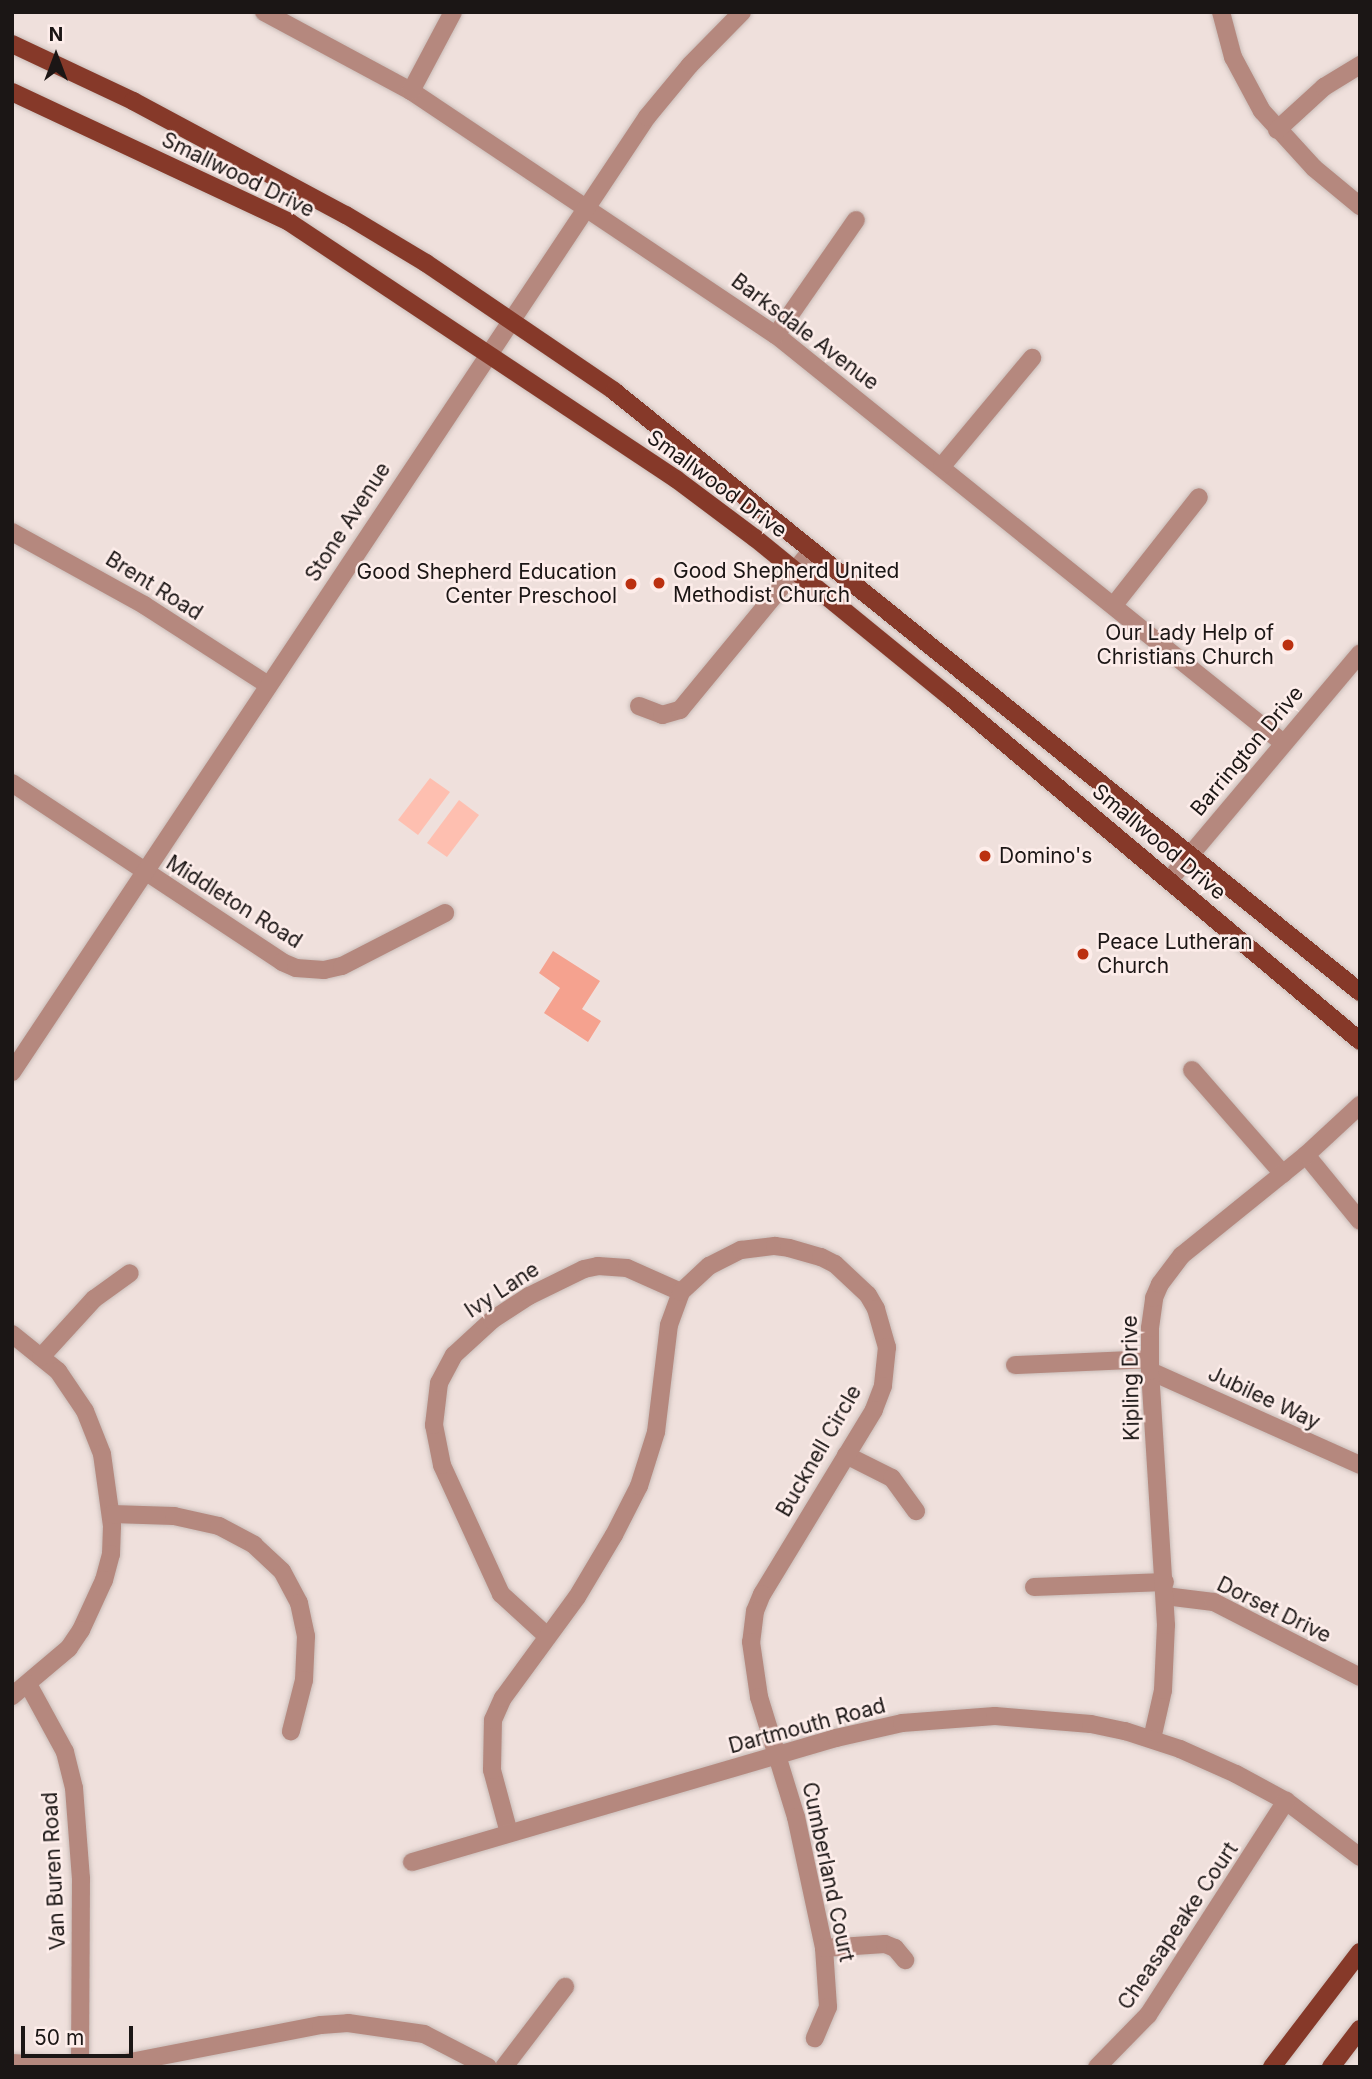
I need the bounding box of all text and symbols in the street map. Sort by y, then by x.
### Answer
north arrow [21,21,91,91]
text: N [49,23,63,46]
street label: Smallwood Drive [158,127,318,223]
street label: Barksdale Avenue [726,268,884,396]
street label: Smallwood Drive [642,425,792,543]
street label: Stone Avenue [300,458,396,586]
street label: Brent Road [101,546,207,626]
place label: Good Shepherd United Methodist Church [673,558,899,608]
place label: Good Shepherd Education Center Preschool [357,559,617,609]
marker: Good Shepherd United Methodist Church [651,575,667,591]
marker: Good Shepherd Education Center Preschool [623,576,639,592]
place label: Our Lady Help of Christians Church [1097,620,1274,670]
marker: Our Lady Help of Christians Church [1280,637,1296,653]
street label: Barrington Drive [1185,681,1309,821]
street label: Smallwood Drive [1087,779,1231,905]
place label: Domino's [999,843,1092,869]
marker: Domino's [977,848,993,864]
street label: Middleton Road [161,850,307,954]
place label: Peace Lutheran Church [1097,929,1253,979]
marker: Peace Lutheran Church [1075,946,1091,962]
street label: Ivy Lane [460,1257,544,1323]
street label: Kipling Drive [1117,1315,1145,1441]
street label: Jubilee Way [1204,1361,1324,1435]
street label: Bucknell Circle [771,1381,867,1521]
street label: Dorset Drive [1213,1572,1335,1648]
street label: Dartmouth Road [726,1693,888,1759]
street label: Cumberland Court [797,1780,859,1964]
street label: Van Buren Road [37,1791,71,1951]
street label: Cheasapeake Court [1113,1837,1243,2015]
scale bar [24,2012,136,2056]
text: 50 m [34,2025,84,2050]

